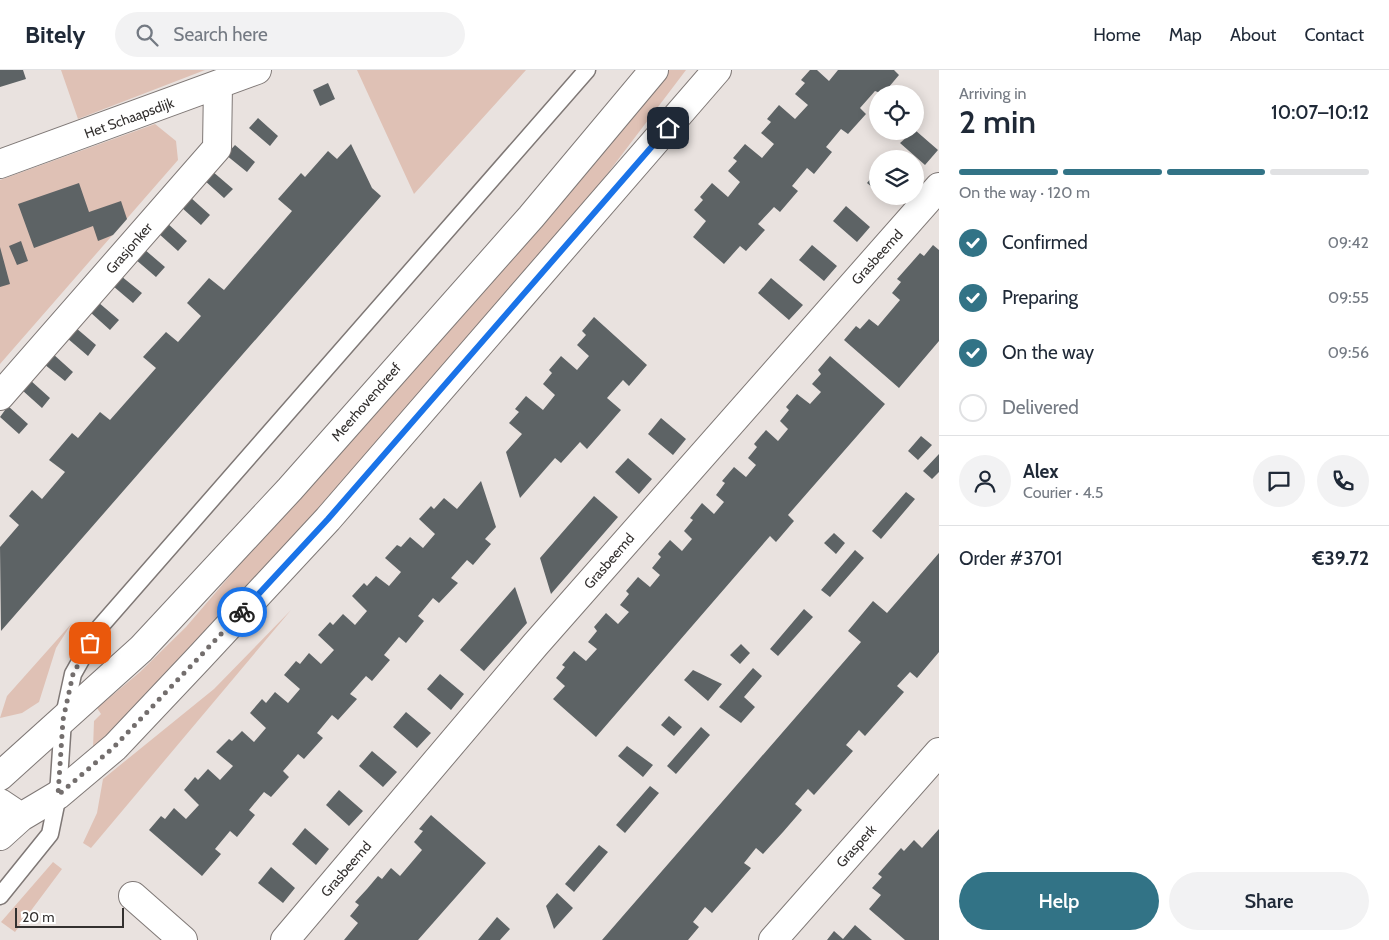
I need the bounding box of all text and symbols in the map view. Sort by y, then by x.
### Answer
search box [115,12,465,57]
text: Bitely [25,20,85,49]
icon: search [133,21,161,49]
text: Search here [173,23,268,46]
text: Home [1093,24,1141,46]
text: Map [1169,24,1202,46]
text: About [1230,24,1276,46]
text: Contact [1304,24,1364,46]
text: Arriving in [959,84,1026,103]
map controls [869,85,924,205]
button: locate [869,85,924,140]
street label: Het Schaapsdijk [82,93,177,143]
text: 10:07–10:12 [1271,101,1369,124]
text: 2 min [959,102,1036,141]
pin [647,107,689,149]
icon: home [654,114,682,142]
button: layers [869,150,924,205]
text: On the way · 120 m [959,183,1090,202]
street label: Grasjonker [102,218,157,277]
street label: Grasbeemd [847,226,907,288]
icon: check [959,229,987,257]
text: Confirmed [1002,231,1088,254]
text: 09:42 [1328,233,1369,252]
icon: check [959,284,987,312]
text: Preparing [1002,286,1078,309]
text: 09:55 [1328,288,1369,307]
icon: check [959,339,987,367]
text: On the way [1002,341,1094,364]
text: 09:56 [1328,343,1369,362]
street label: Meerhovendreef [327,359,405,445]
text: Delivered [1002,396,1079,419]
button: person [959,455,1011,507]
button: chat [1253,455,1305,507]
button: phone [1317,455,1369,507]
text: Alex [1023,460,1059,483]
text: Courier · 4.5 [1023,483,1104,502]
street label: Grasbeemd [580,529,638,593]
text: Order #3701 [959,547,1062,570]
text: €39.72 [1312,547,1369,570]
courier [217,587,267,637]
icon: bike [228,598,256,626]
pin [69,622,111,664]
icon: bag [76,629,104,657]
street label: Grasperk [832,820,881,871]
street label: Grasbeemd [317,837,375,901]
button: Help [959,872,1159,930]
button: Share [1169,872,1369,930]
scale bar [15,905,124,928]
text: 20 m [22,908,55,926]

